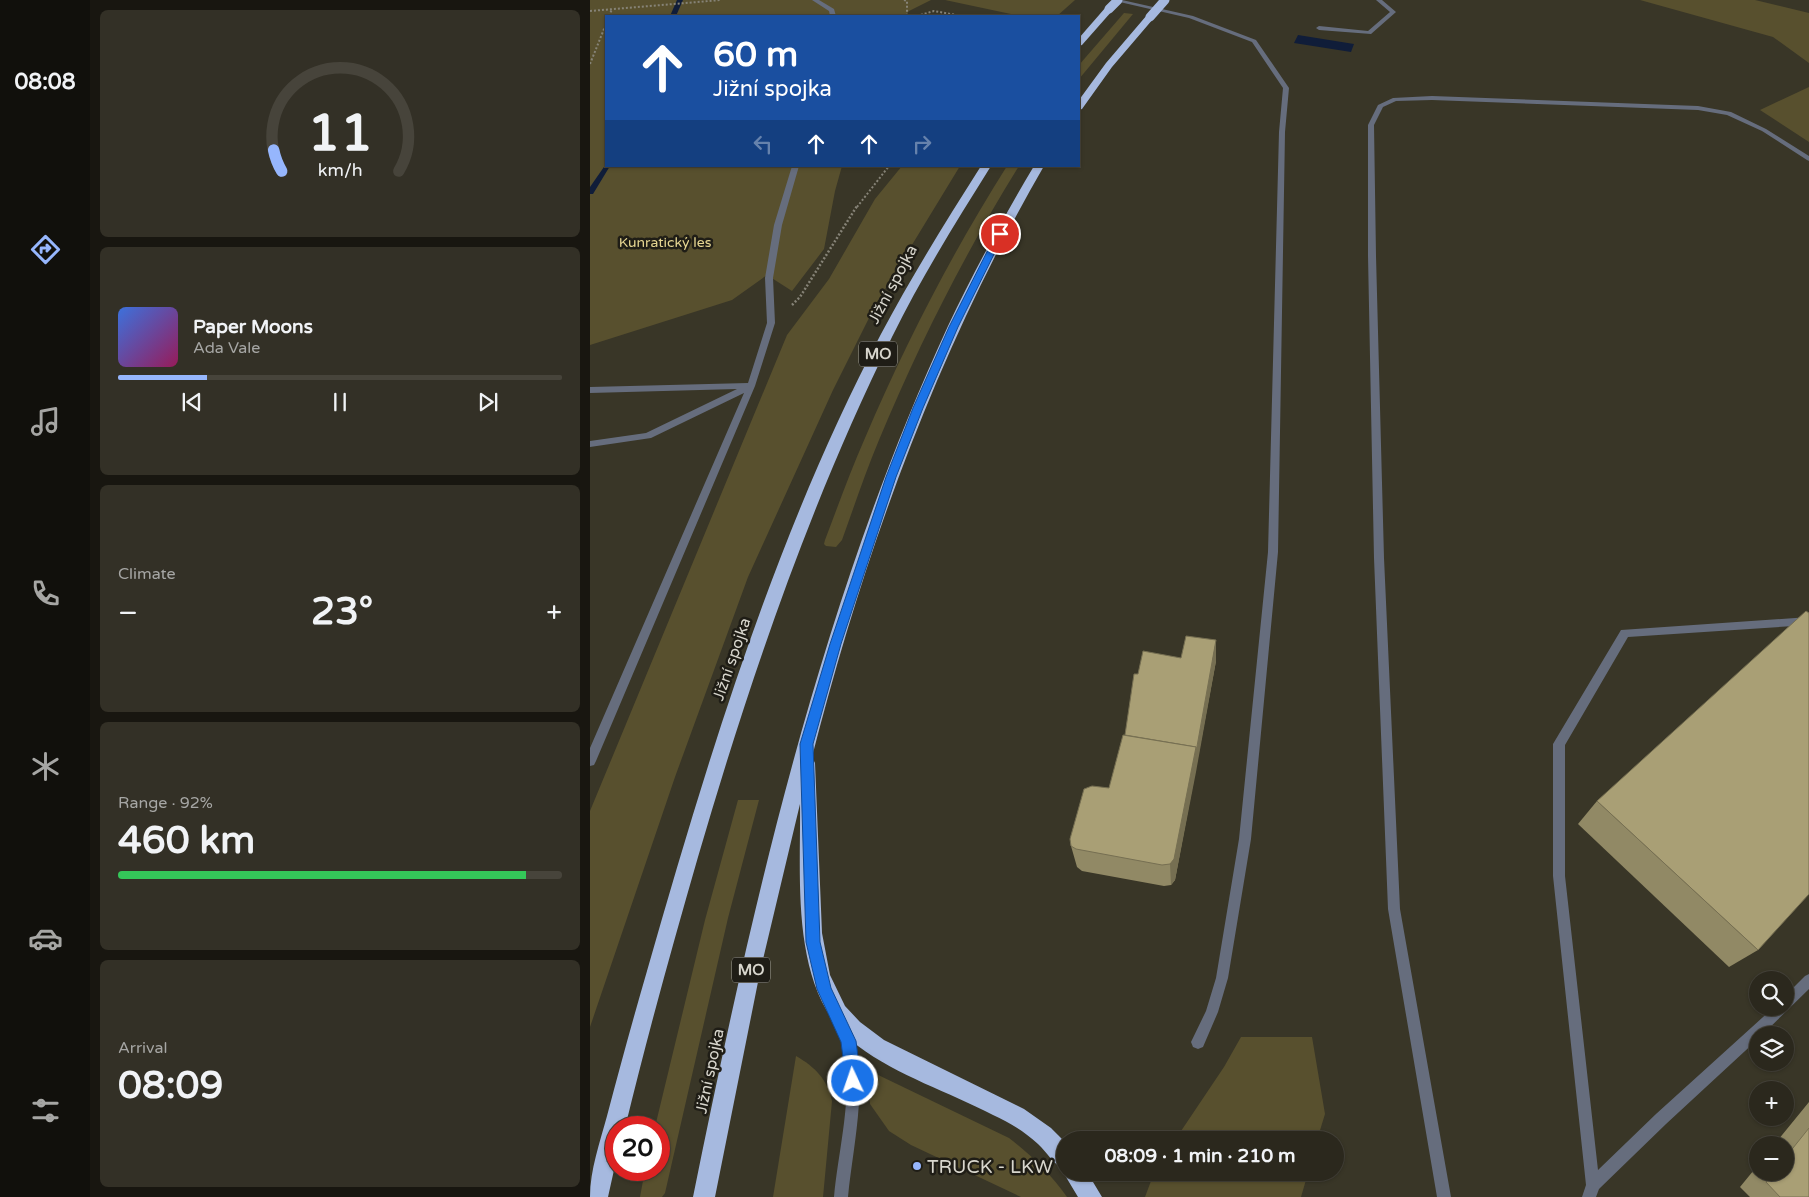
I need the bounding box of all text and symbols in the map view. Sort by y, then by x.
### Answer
text: 60 m [713,34,798,76]
icon: ahead [630,35,695,100]
text: 08:08 [15,69,75,95]
text: Jižní spojka [713,76,832,102]
text: 11 [307,102,373,165]
icon: left [749,130,777,158]
icon: ahead [802,130,830,158]
icon: ahead [855,130,883,158]
icon: right [908,130,936,158]
text: km/h [318,160,362,181]
pin [979,213,1021,255]
icon: arrive [986,220,1014,248]
icon: directions [28,232,63,267]
park label: Kunratický les [619,234,712,251]
street label: Jižní spojka [864,242,922,327]
text: Paper Moons [193,316,313,338]
text: Ada Vale [193,338,260,358]
road number: MO [859,342,897,366]
icon: previous [178,388,206,416]
icon: pause [326,388,354,416]
icon: next [474,388,502,416]
icon: music [28,404,63,439]
text: Climate [118,564,176,584]
icon: phone [28,576,63,611]
text: 23° [311,589,373,635]
text: − [118,596,138,630]
text: + [546,596,562,630]
street label: Jižní spojka [708,615,755,703]
icon: climate [28,749,63,784]
text: Range · 92% [118,793,213,813]
text: 460 km [118,818,255,864]
icon: car [28,921,63,956]
road number: MO [732,958,770,982]
map controls [1749,971,1794,1181]
button: search [1749,971,1794,1016]
button: layers [1749,1026,1794,1071]
street label: Jižní spojka [691,1027,729,1116]
text: Arrival [118,1038,167,1058]
position arrow [826,1054,878,1106]
text: 08:09 [118,1063,223,1109]
button: + [1749,1081,1794,1126]
icon: filters [28,1093,63,1128]
speed limit sign: 20 [605,1116,670,1181]
button: − [1749,1136,1794,1181]
text: 08:09 · 1 min · 210 m [1104,1145,1296,1167]
place label: TRUCK - LKW [927,1156,1053,1178]
marker: TRUCK - LKW [911,1160,923,1172]

